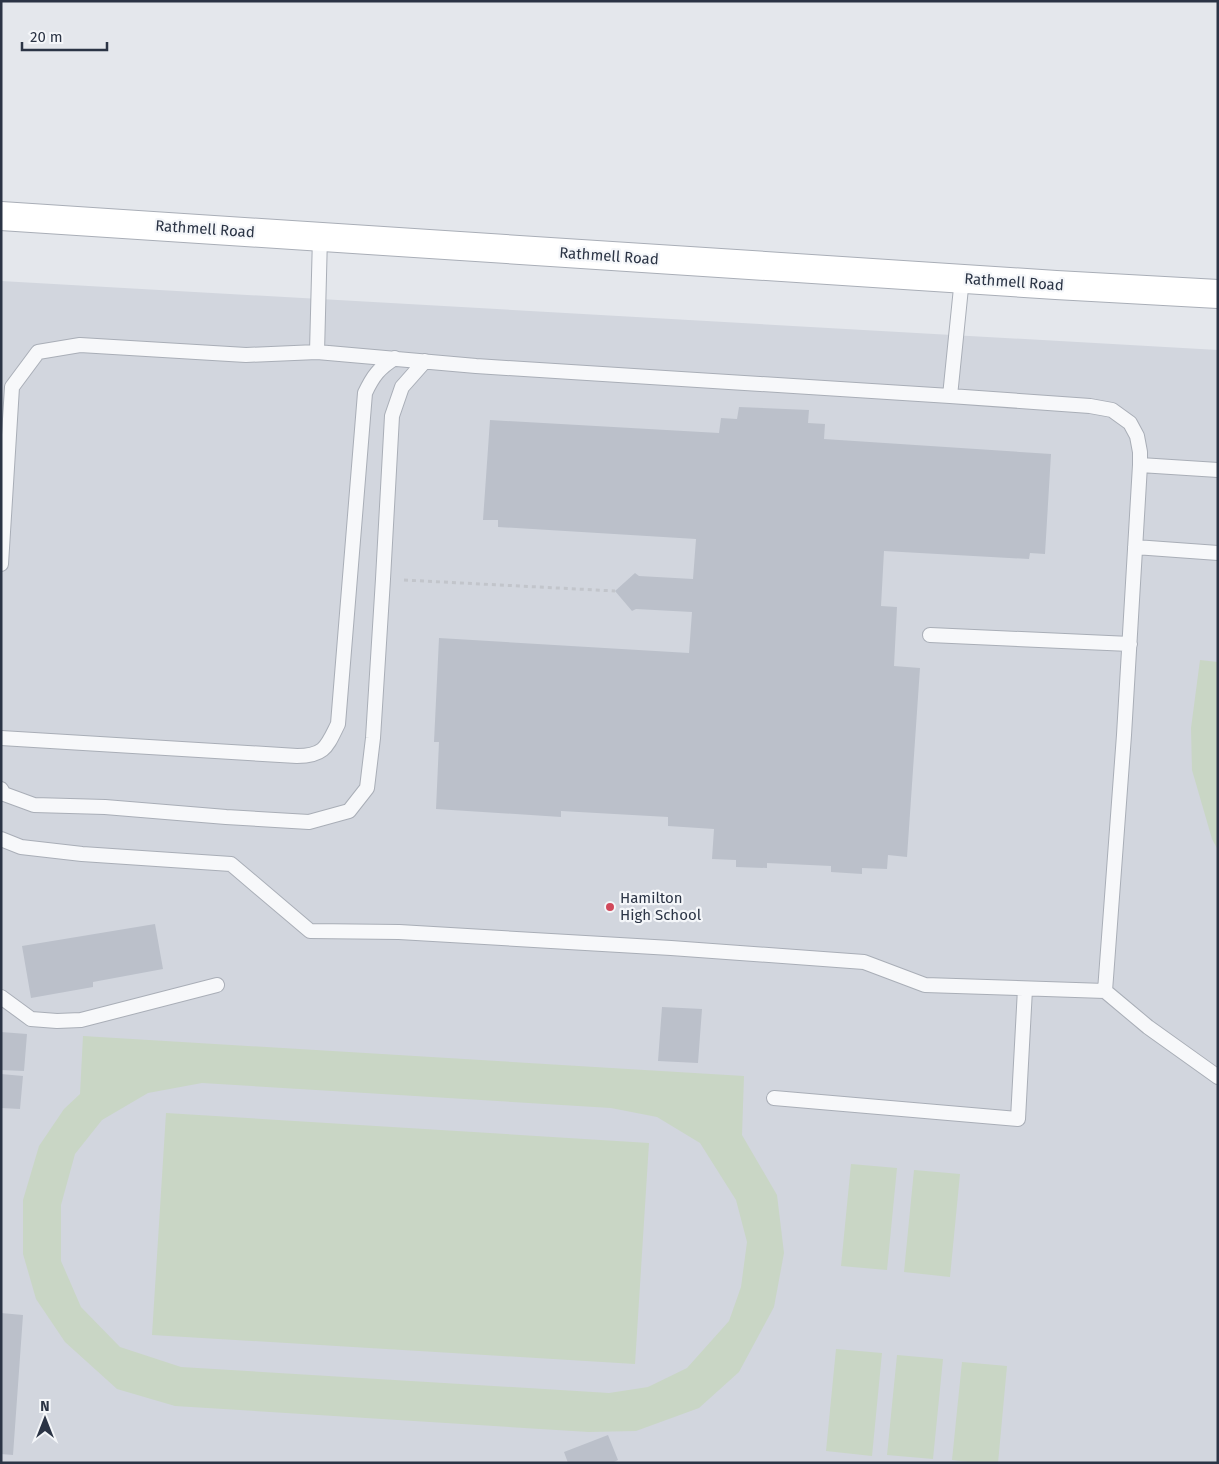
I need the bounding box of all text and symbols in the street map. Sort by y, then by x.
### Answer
scale bar [22,20,108,52]
text: 20 m [30,28,63,46]
street label: Rathmell Road [155,217,255,241]
street label: Rathmell Road [559,244,659,268]
street label: Rathmell Road [964,270,1064,294]
place label: Hamilton High School [620,889,702,924]
marker: Hamilton High School [604,901,616,913]
north arrow [20,1394,70,1444]
text: N [40,1398,50,1415]

